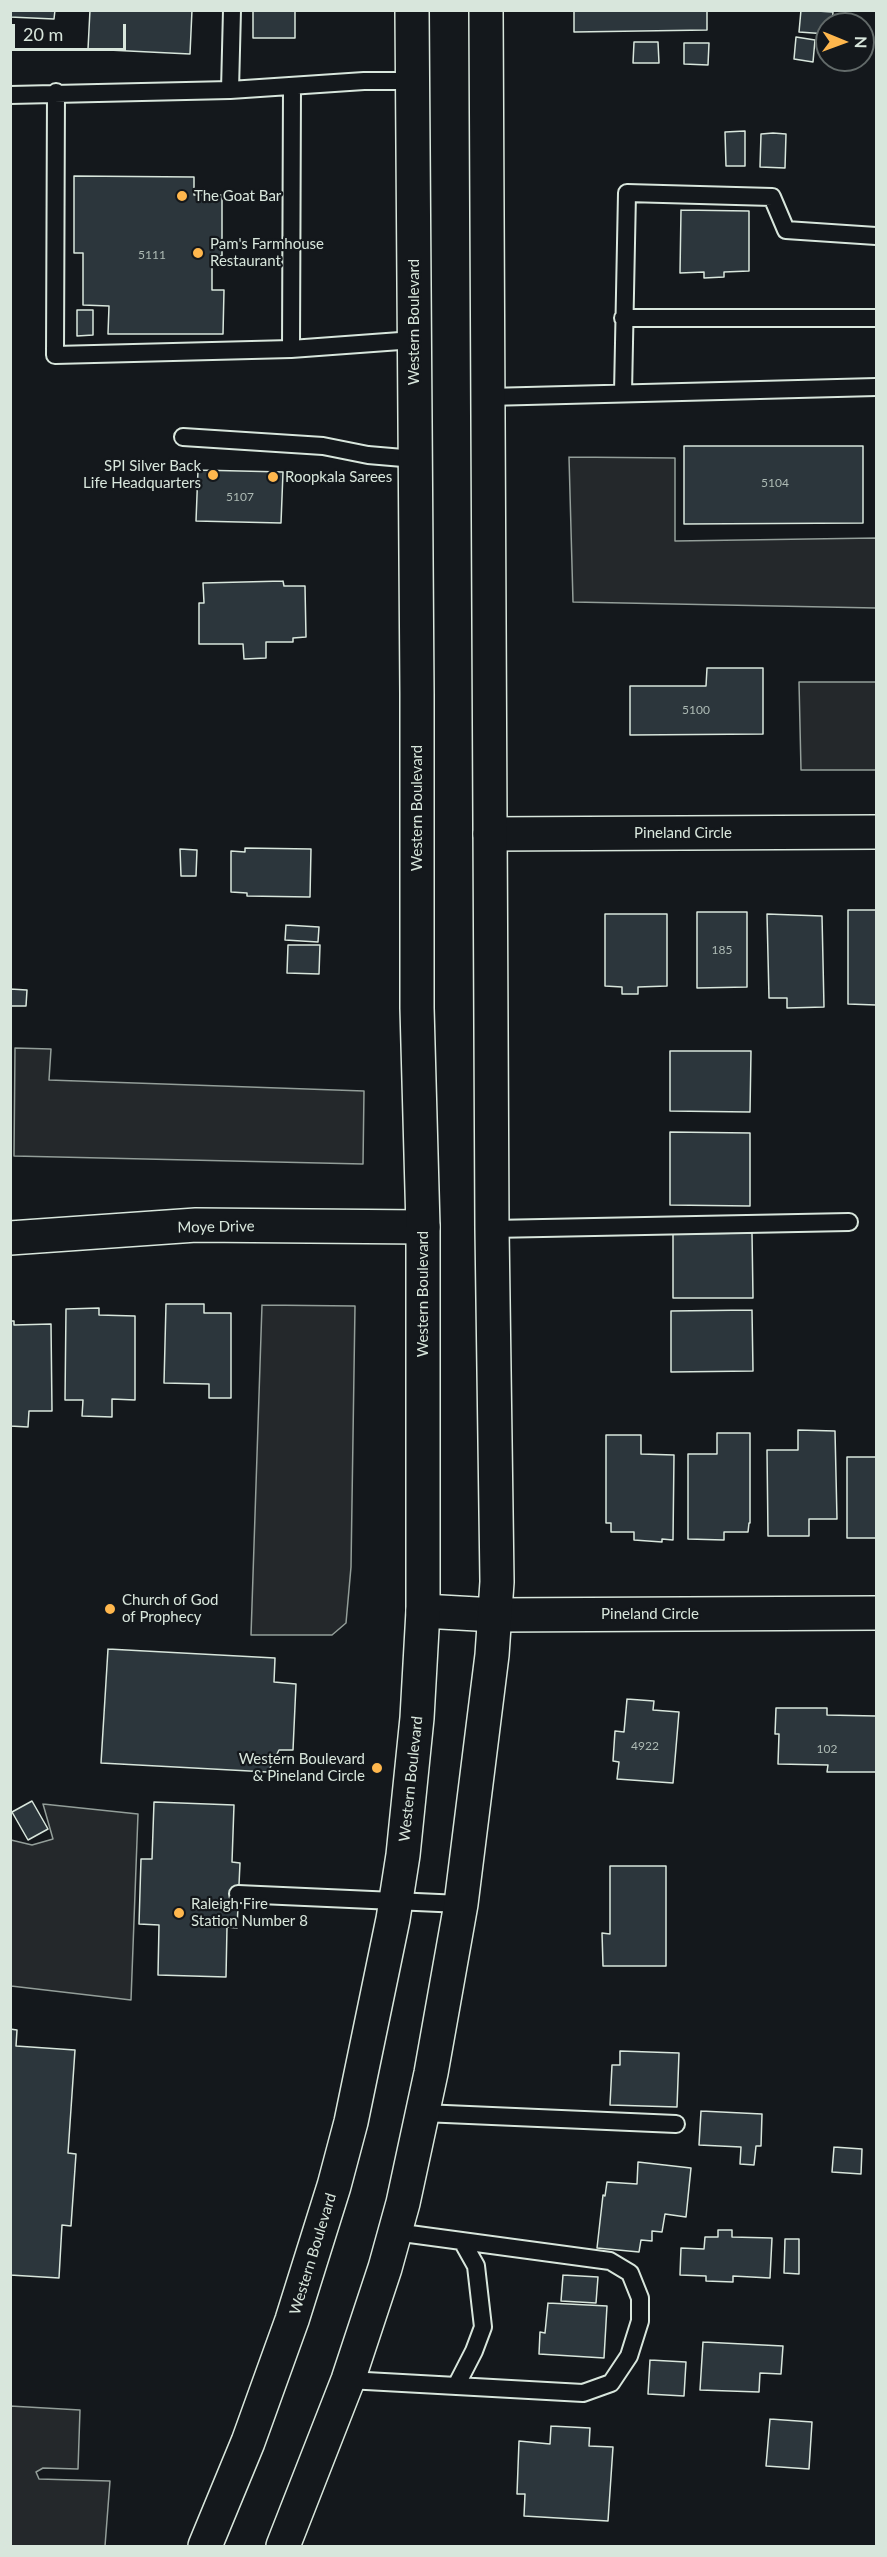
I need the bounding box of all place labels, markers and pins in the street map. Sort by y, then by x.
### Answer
place label: The Goat Bar [194,187,281,205]
marker: The Goat Bar [175,189,189,203]
place label: Pam's Farmhouse Restaurant [210,235,324,270]
marker: Pam's Farmhouse Restaurant [191,246,205,260]
place label: SPI Silver Back Life Headquarters [83,457,201,492]
marker: SPI Silver Back Life Headquarters [206,468,220,482]
place label: Roopkala Sarees [285,468,392,486]
marker: Roopkala Sarees [266,470,280,484]
place label: Church of God of Prophecy [122,1591,218,1626]
marker: Church of God of Prophecy [103,1602,117,1616]
place label: Western Boulevard & Pineland Circle [239,1750,365,1785]
marker: Western Boulevard & Pineland Circle [370,1761,384,1775]
place label: Raleigh Fire Station Number 8 [191,1895,308,1930]
marker: Raleigh Fire Station Number 8 [172,1906,186,1920]

